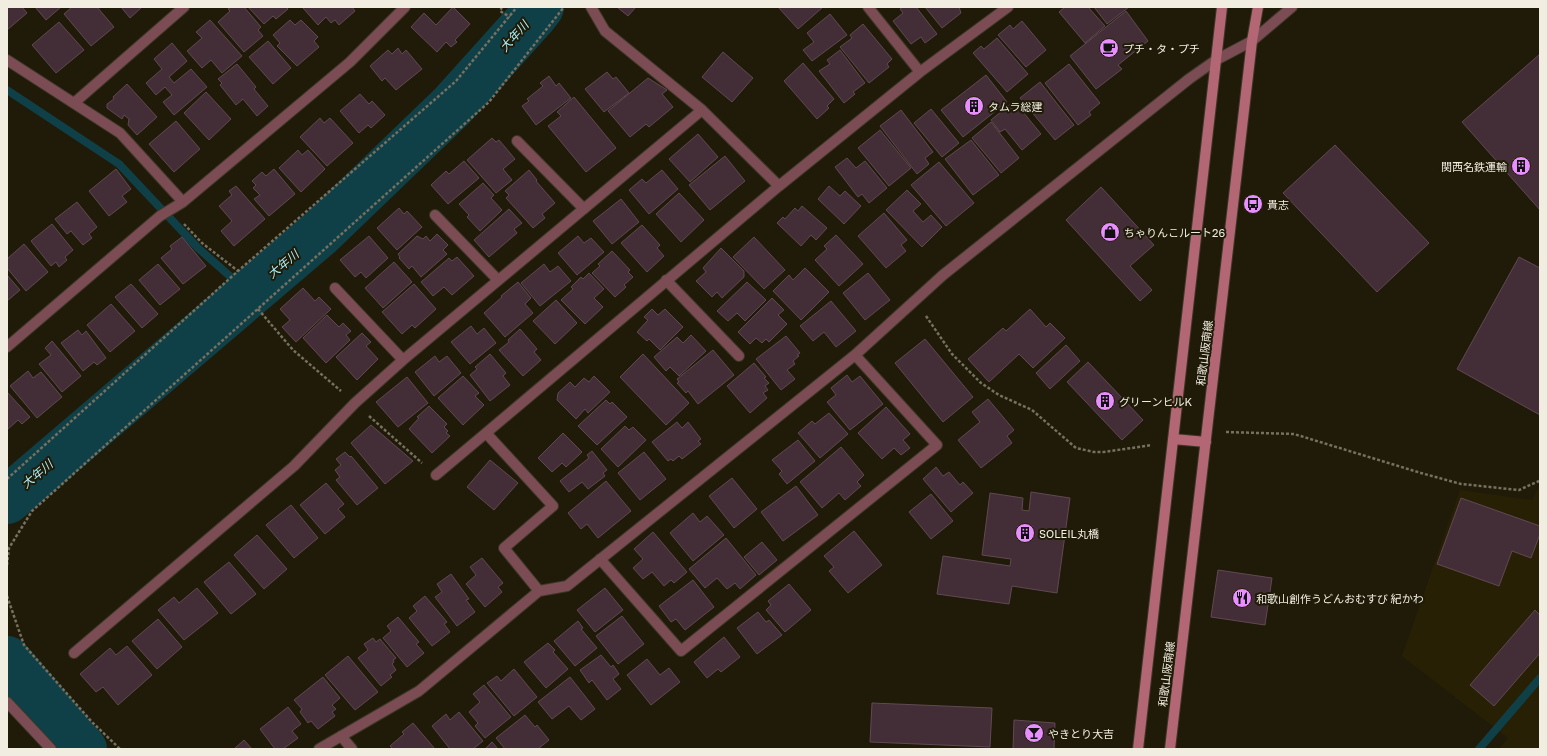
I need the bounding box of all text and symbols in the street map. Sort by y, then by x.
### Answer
water label: 大年川 [496,16,533,54]
cafe icon: プチ・タ・プチ [1098,37,1120,59]
place label: プチ・タ・プチ [1123,42,1200,55]
building icon: タムラ総建 [963,95,985,117]
place label: タムラ総建 [988,100,1042,113]
building icon: 関西名鉄運輸 [1510,155,1532,177]
place label: 関西名鉄運輸 [1441,160,1507,173]
bus stop icon: 貴志 [1242,193,1264,215]
place label: 貴志 [1267,198,1289,211]
shop icon: ちゃりんこルート26 [1099,221,1121,243]
place label: ちゃりんこルート26 [1124,226,1225,239]
water label: 大年川 [264,245,303,281]
street label: 和歌山阪南線 [1194,319,1214,387]
building icon: グリーンヒルK [1094,390,1116,412]
place label: グリーンヒルK [1119,395,1192,408]
water label: 大年川 [18,455,57,491]
building icon: SOLEIL丸橋 [1014,522,1036,544]
place label: SOLEIL丸橋 [1039,527,1099,540]
restaurant icon: 和歌山創作うどんおむすび 紀かわ [1231,587,1253,609]
place label: 和歌山創作うどんおむすび 紀かわ [1256,592,1424,605]
street label: 和歌山阪南線 [1156,640,1176,708]
bar icon: やきとり大吉 [1023,722,1045,744]
place label: やきとり大吉 [1048,727,1114,740]

